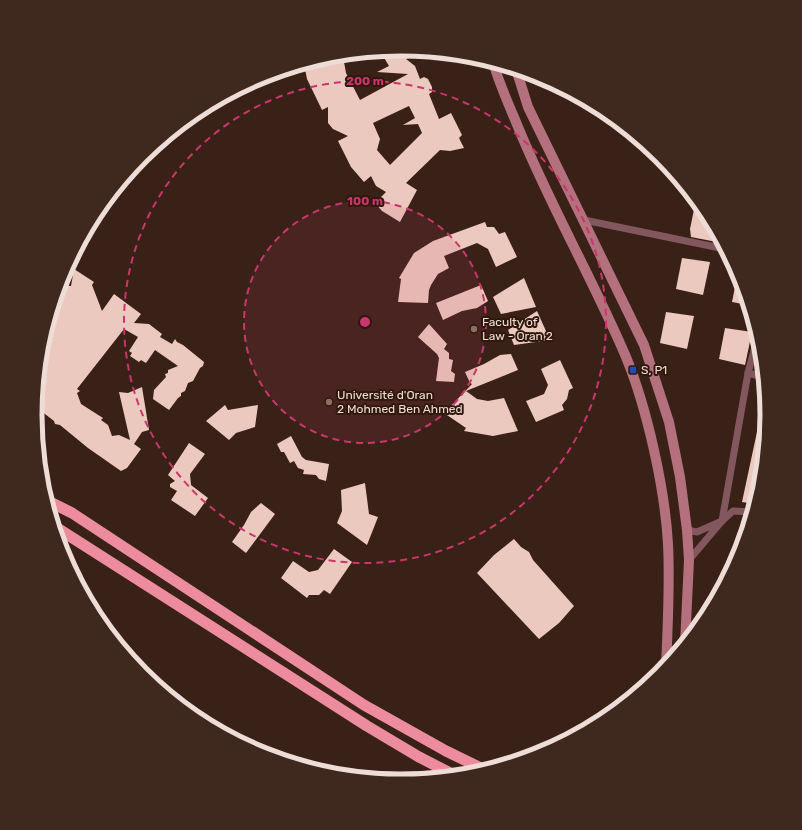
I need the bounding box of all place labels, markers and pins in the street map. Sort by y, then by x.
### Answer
centre of rings [358,315,372,329]
place label: Faculty of Law - Oran 2 [482,315,553,343]
marker: Faculty of Law - Oran 2 [469,324,479,334]
place label: S, P1 [641,363,667,377]
marker: S, P1 [628,365,638,375]
place label: Université d'Oran 2 Mohmed Ben Ahmed [337,388,463,416]
marker: Université d'Oran 2 Mohmed Ben Ahmed [324,397,334,407]

